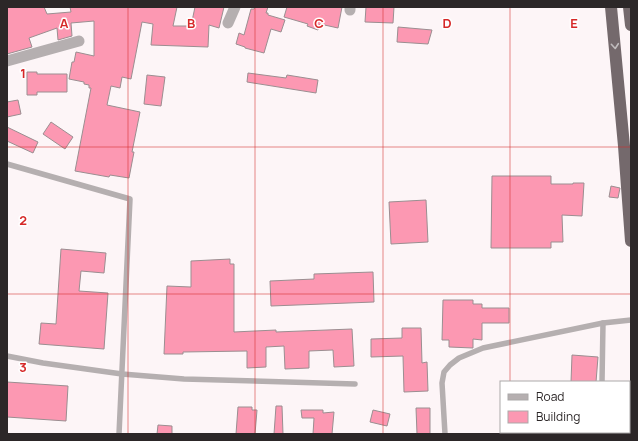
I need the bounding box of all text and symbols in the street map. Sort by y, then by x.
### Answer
text: A [60,14,69,32]
text: B [187,14,195,32]
text: C [314,14,324,32]
text: D [442,14,452,32]
text: E [570,14,578,32]
one-way arrow [610,43,619,49]
text: 1 [20,64,26,82]
text: 2 [19,211,27,229]
text: 3 [19,358,27,376]
legend [500,381,630,433]
text: Road [536,388,564,405]
text: Building [536,408,580,425]

